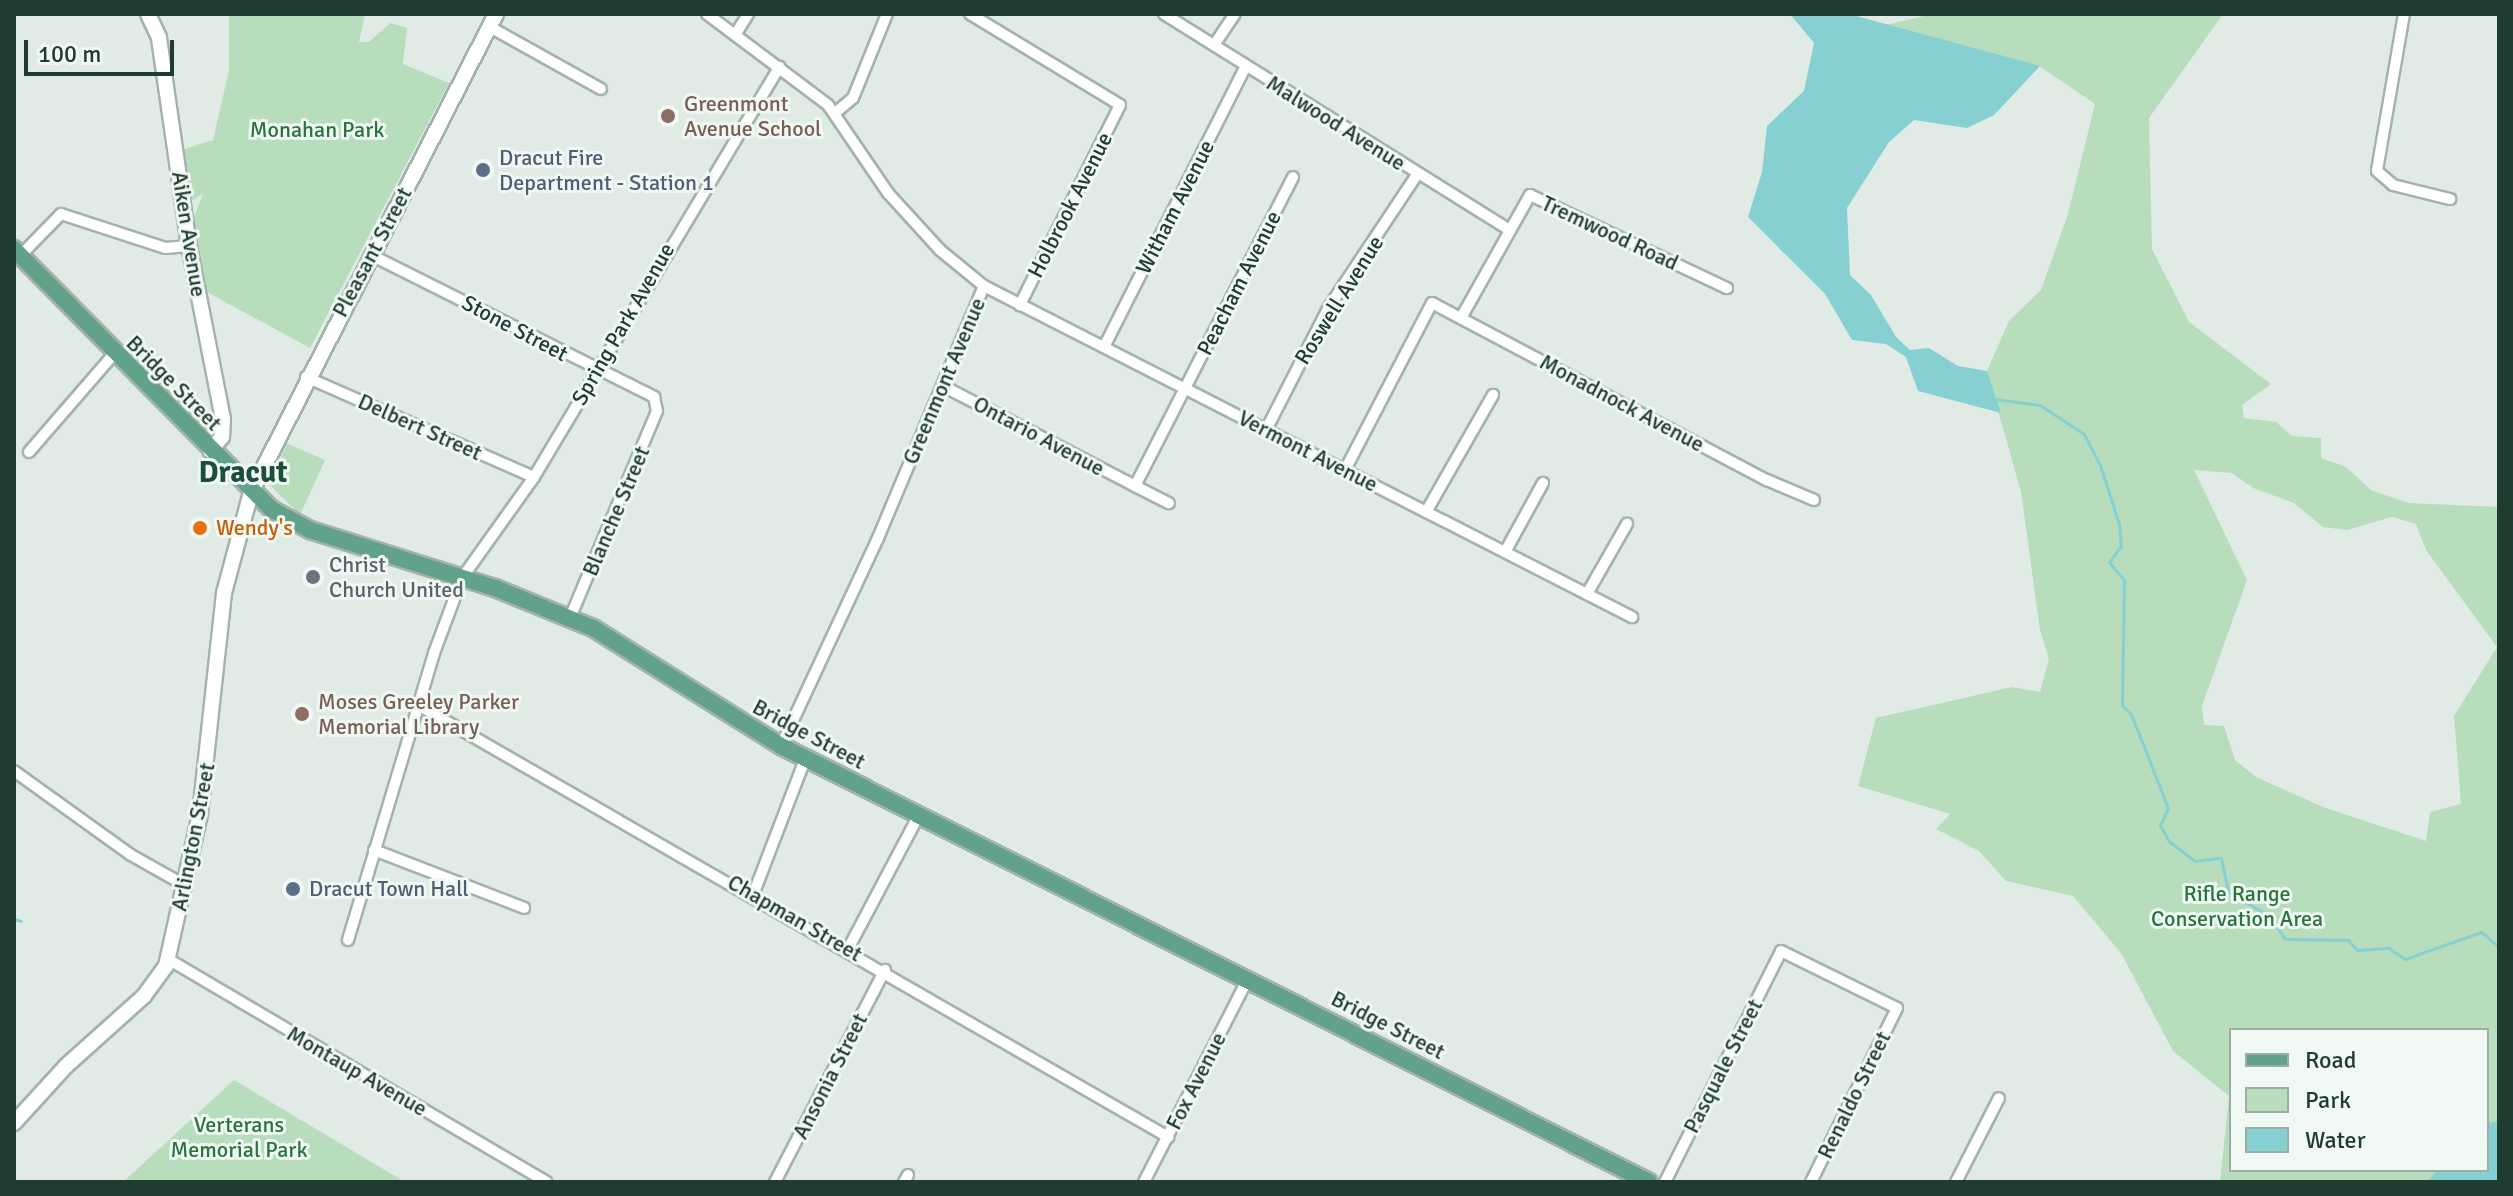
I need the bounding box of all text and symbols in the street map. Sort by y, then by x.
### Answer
scale bar [28,24,178,74]
text: 100 m [38,39,101,69]
street label: Malwood Avenue [1262,70,1410,176]
place label: Greenmont Avenue School [684,90,822,142]
marker: Greenmont Avenue School [659,107,677,125]
park label: Monahan Park [250,117,384,143]
street label: Holbrook Avenue [1022,128,1118,282]
street label: Witham Avenue [1130,136,1220,278]
place label: Dracut Fire Department - Station 1 [499,144,714,196]
marker: Dracut Fire Department - Station 1 [474,161,492,179]
street label: Aiken Avenue [166,169,212,299]
street label: Pleasant Street [327,182,417,322]
street label: Tremwood Road [1537,190,1683,276]
street label: Peacham Avenue [1191,206,1287,360]
street label: Roswell Avenue [1289,231,1389,369]
street label: Spring Park Avenue [566,238,680,410]
street label: Stone Street [457,289,573,367]
street label: Greenmont Avenue [897,294,991,468]
street label: Bridge Street [121,330,227,436]
street label: Monadnock Avenue [1535,349,1709,457]
street label: Delbert Street [354,388,486,466]
street label: Ontario Avenue [969,390,1109,482]
street label: Vermont Avenue [1234,405,1382,497]
street label: Blanche Street [577,442,655,580]
district label: Dracut [199,455,287,491]
place label: Wendy's [216,515,293,541]
marker: Wendy's [191,519,209,537]
place label: Christ Church United [329,551,464,602]
marker: Christ Church United [304,568,322,586]
place label: Moses Greeley Parker Memorial Library [318,688,519,740]
street label: Bridge Street [748,693,870,775]
marker: Moses Greeley Parker Memorial Library [293,705,311,723]
street label: Arlington Street [166,761,220,913]
street label: Chapman Street [723,869,867,967]
place label: Dracut Town Hall [309,876,469,902]
marker: Dracut Town Hall [284,880,302,898]
park label: Rifle Range Conservation Area [2151,880,2323,932]
street label: Bridge Street [1327,985,1449,1065]
street label: Pasquale Street [1678,995,1768,1137]
street label: Ansonia Street [787,1009,873,1143]
street label: Montaup Avenue [282,1020,432,1122]
street label: Renaldo Street [1812,1027,1896,1163]
street label: Fox Avenue [1160,1028,1232,1134]
legend [2229,1028,2489,1172]
text: Road [2305,1045,2356,1075]
text: Park [2305,1085,2351,1115]
park label: Verterans Memorial Park [171,1111,307,1162]
text: Water [2305,1125,2365,1155]

